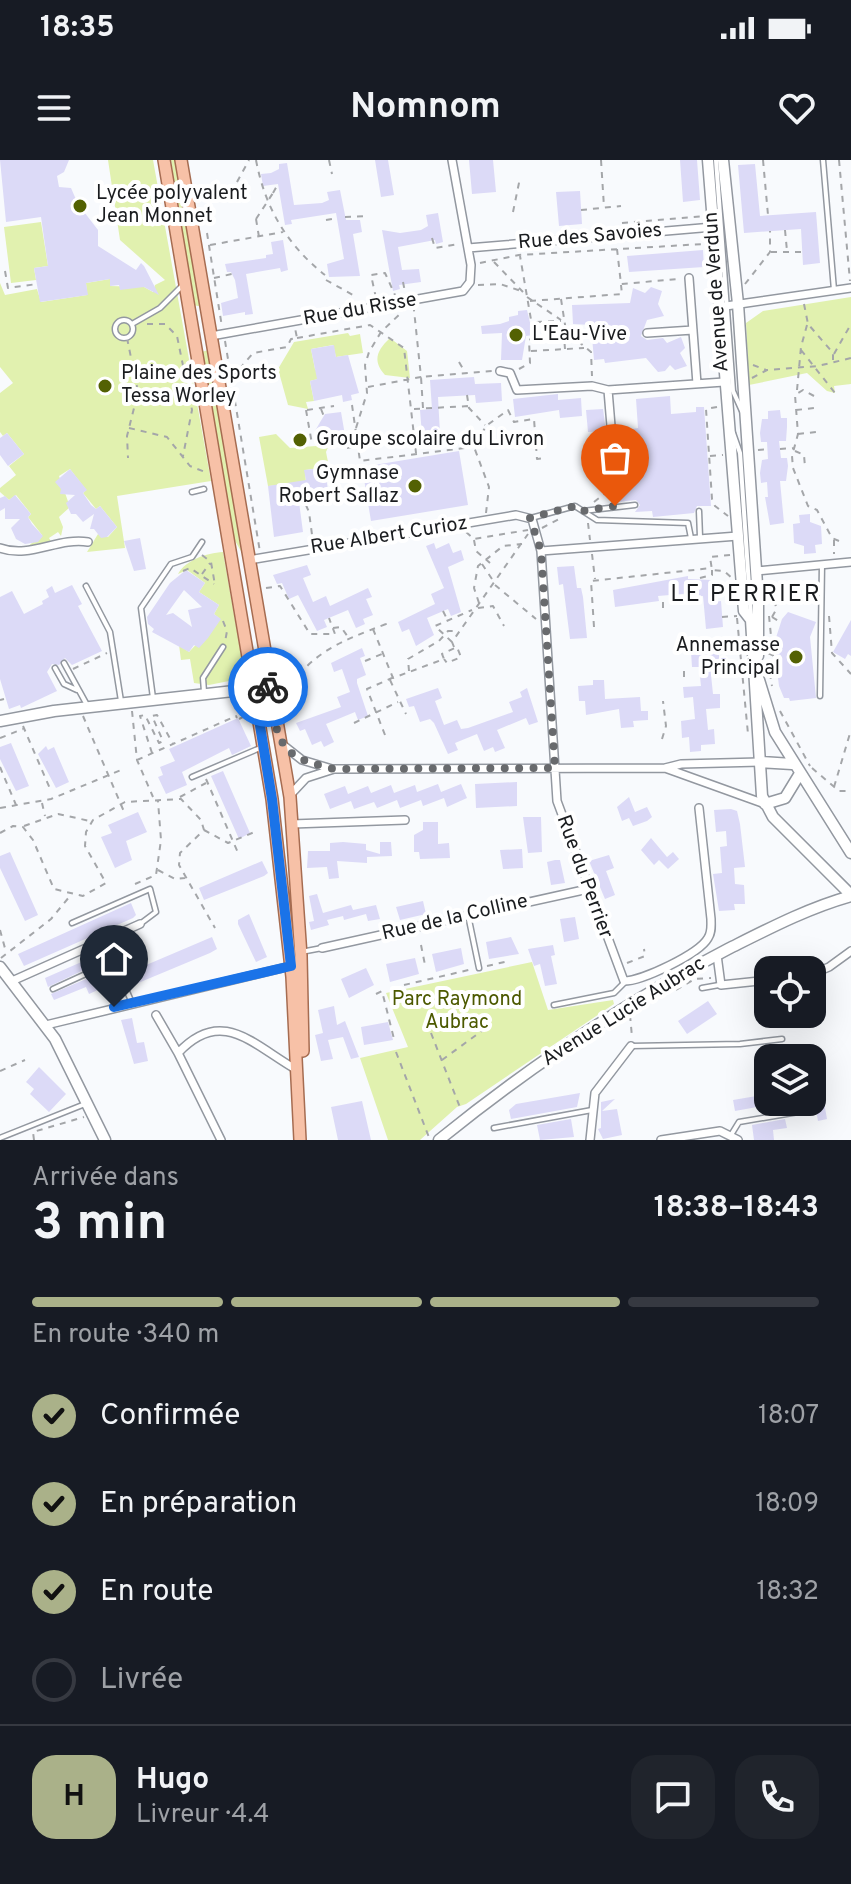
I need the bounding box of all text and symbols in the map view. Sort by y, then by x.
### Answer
text: 18:35 [40,10,114,47]
text: Nomnom [350,85,501,131]
icon: menu [32,86,76,130]
icon: heart [775,86,819,130]
place label: Lycée polyvalent Jean Monnet [96,181,247,230]
marker: Lycée polyvalent Jean Monnet [71,197,89,215]
street label: Avenue de Verdun [698,211,736,373]
street label: Rue des Savoies [517,218,663,256]
street label: Rue du Risse [301,287,419,333]
place label: L'Eau-Vive [532,322,627,348]
marker: L'Eau-Vive [507,326,525,344]
place label: Plaine des Sports Tessa Worley [121,361,277,410]
marker: Plaine des Sports Tessa Worley [96,377,114,395]
pin [581,424,649,506]
place label: Groupe scolaire du Livron [316,427,544,453]
marker: Groupe scolaire du Livron [291,431,309,449]
icon: bag [593,436,637,480]
place label: Gymnase Robert Sallaz [279,461,399,510]
marker: Gymnase Robert Sallaz [406,477,424,495]
street label: Rue Albert Curioz [309,511,469,561]
district label: LE PERRIER [670,580,822,610]
place label: Annemasse Principal [676,633,780,682]
courier [228,647,308,727]
marker: Annemasse Principal [787,648,805,666]
icon: bike [246,665,290,709]
street label: Rue du Perrier [550,812,618,943]
street label: Rue de la Colline [380,889,530,947]
pin [80,925,148,1007]
icon: home [92,937,136,981]
street label: Avenue Lucie Aubrac [538,951,710,1073]
map controls [754,956,826,1116]
button: locate [754,956,826,1028]
park label: Parc Raymond Aubrac [392,987,522,1036]
button: layers [754,1044,826,1116]
text: Arrivée dans [32,1162,179,1195]
text: 18:38–18:43 [654,1190,819,1227]
text: 3 min [32,1192,167,1258]
text: En route · 340 m [32,1319,219,1352]
icon: check [32,1394,76,1438]
text: Confirmée [100,1398,240,1435]
text: 18:07 [758,1400,819,1433]
icon: check [32,1482,76,1526]
text: En préparation [100,1486,297,1523]
text: 18:09 [755,1488,819,1521]
icon: check [32,1570,76,1614]
text: En route [100,1574,214,1611]
text: 18:32 [757,1576,819,1609]
text: Livrée [100,1662,183,1699]
button: chat [631,1755,715,1839]
button: phone [735,1755,819,1839]
text: Hugo [136,1762,209,1799]
text: H [63,1779,85,1816]
text: Livreur · 4.4 [136,1799,269,1832]

